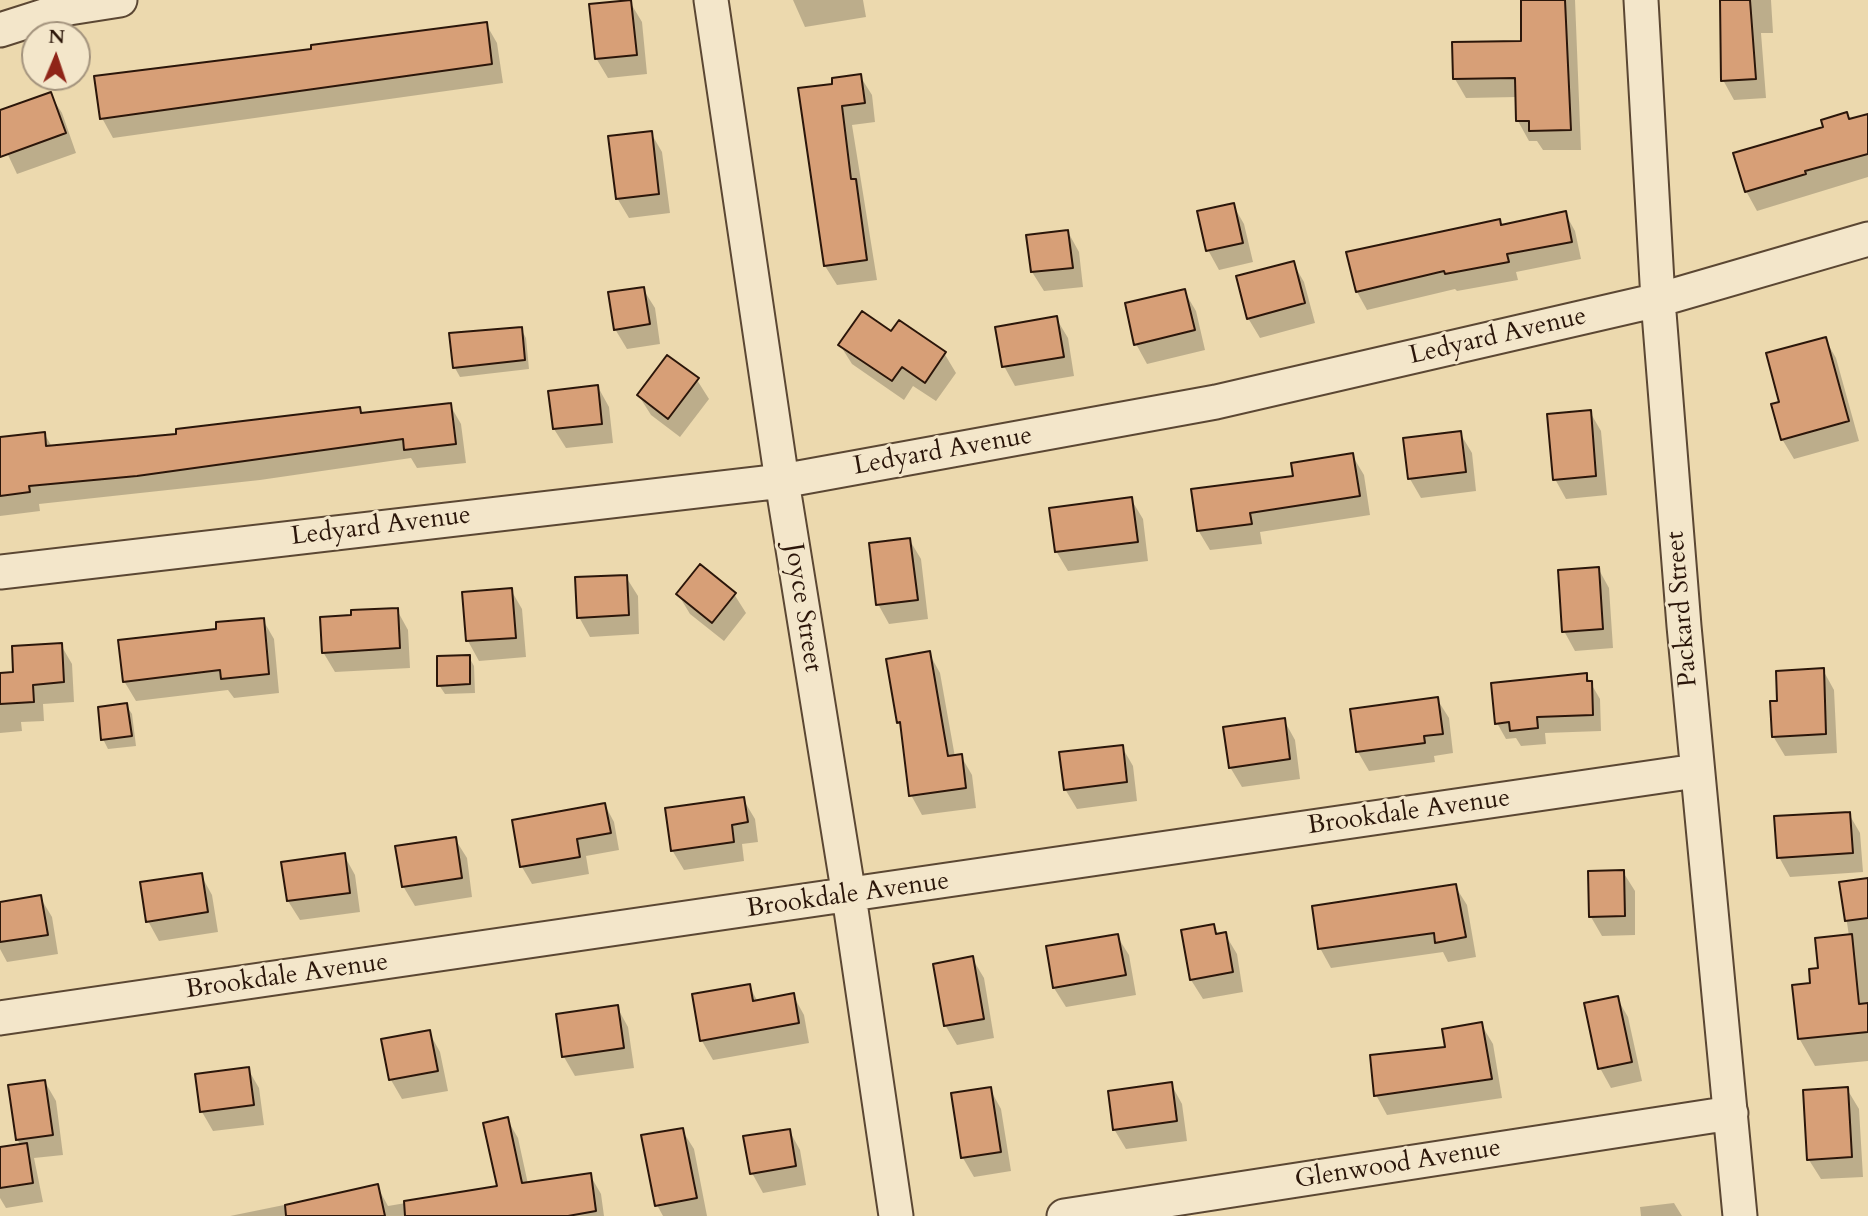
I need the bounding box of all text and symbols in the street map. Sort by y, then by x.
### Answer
north arrow [21,21,91,91]
text: N [48,24,65,50]
street label: Ledyard Avenue [1406,301,1590,373]
street label: Ledyard Avenue [851,421,1035,483]
street label: Ledyard Avenue [289,500,473,554]
street label: Packard Street [1661,530,1705,688]
street label: Joyce Street [776,541,828,675]
street label: Brookdale Avenue [1306,783,1512,843]
street label: Brookdale Avenue [745,866,951,926]
street label: Brookdale Avenue [184,947,390,1007]
street label: Glenwood Avenue [1293,1133,1503,1197]

